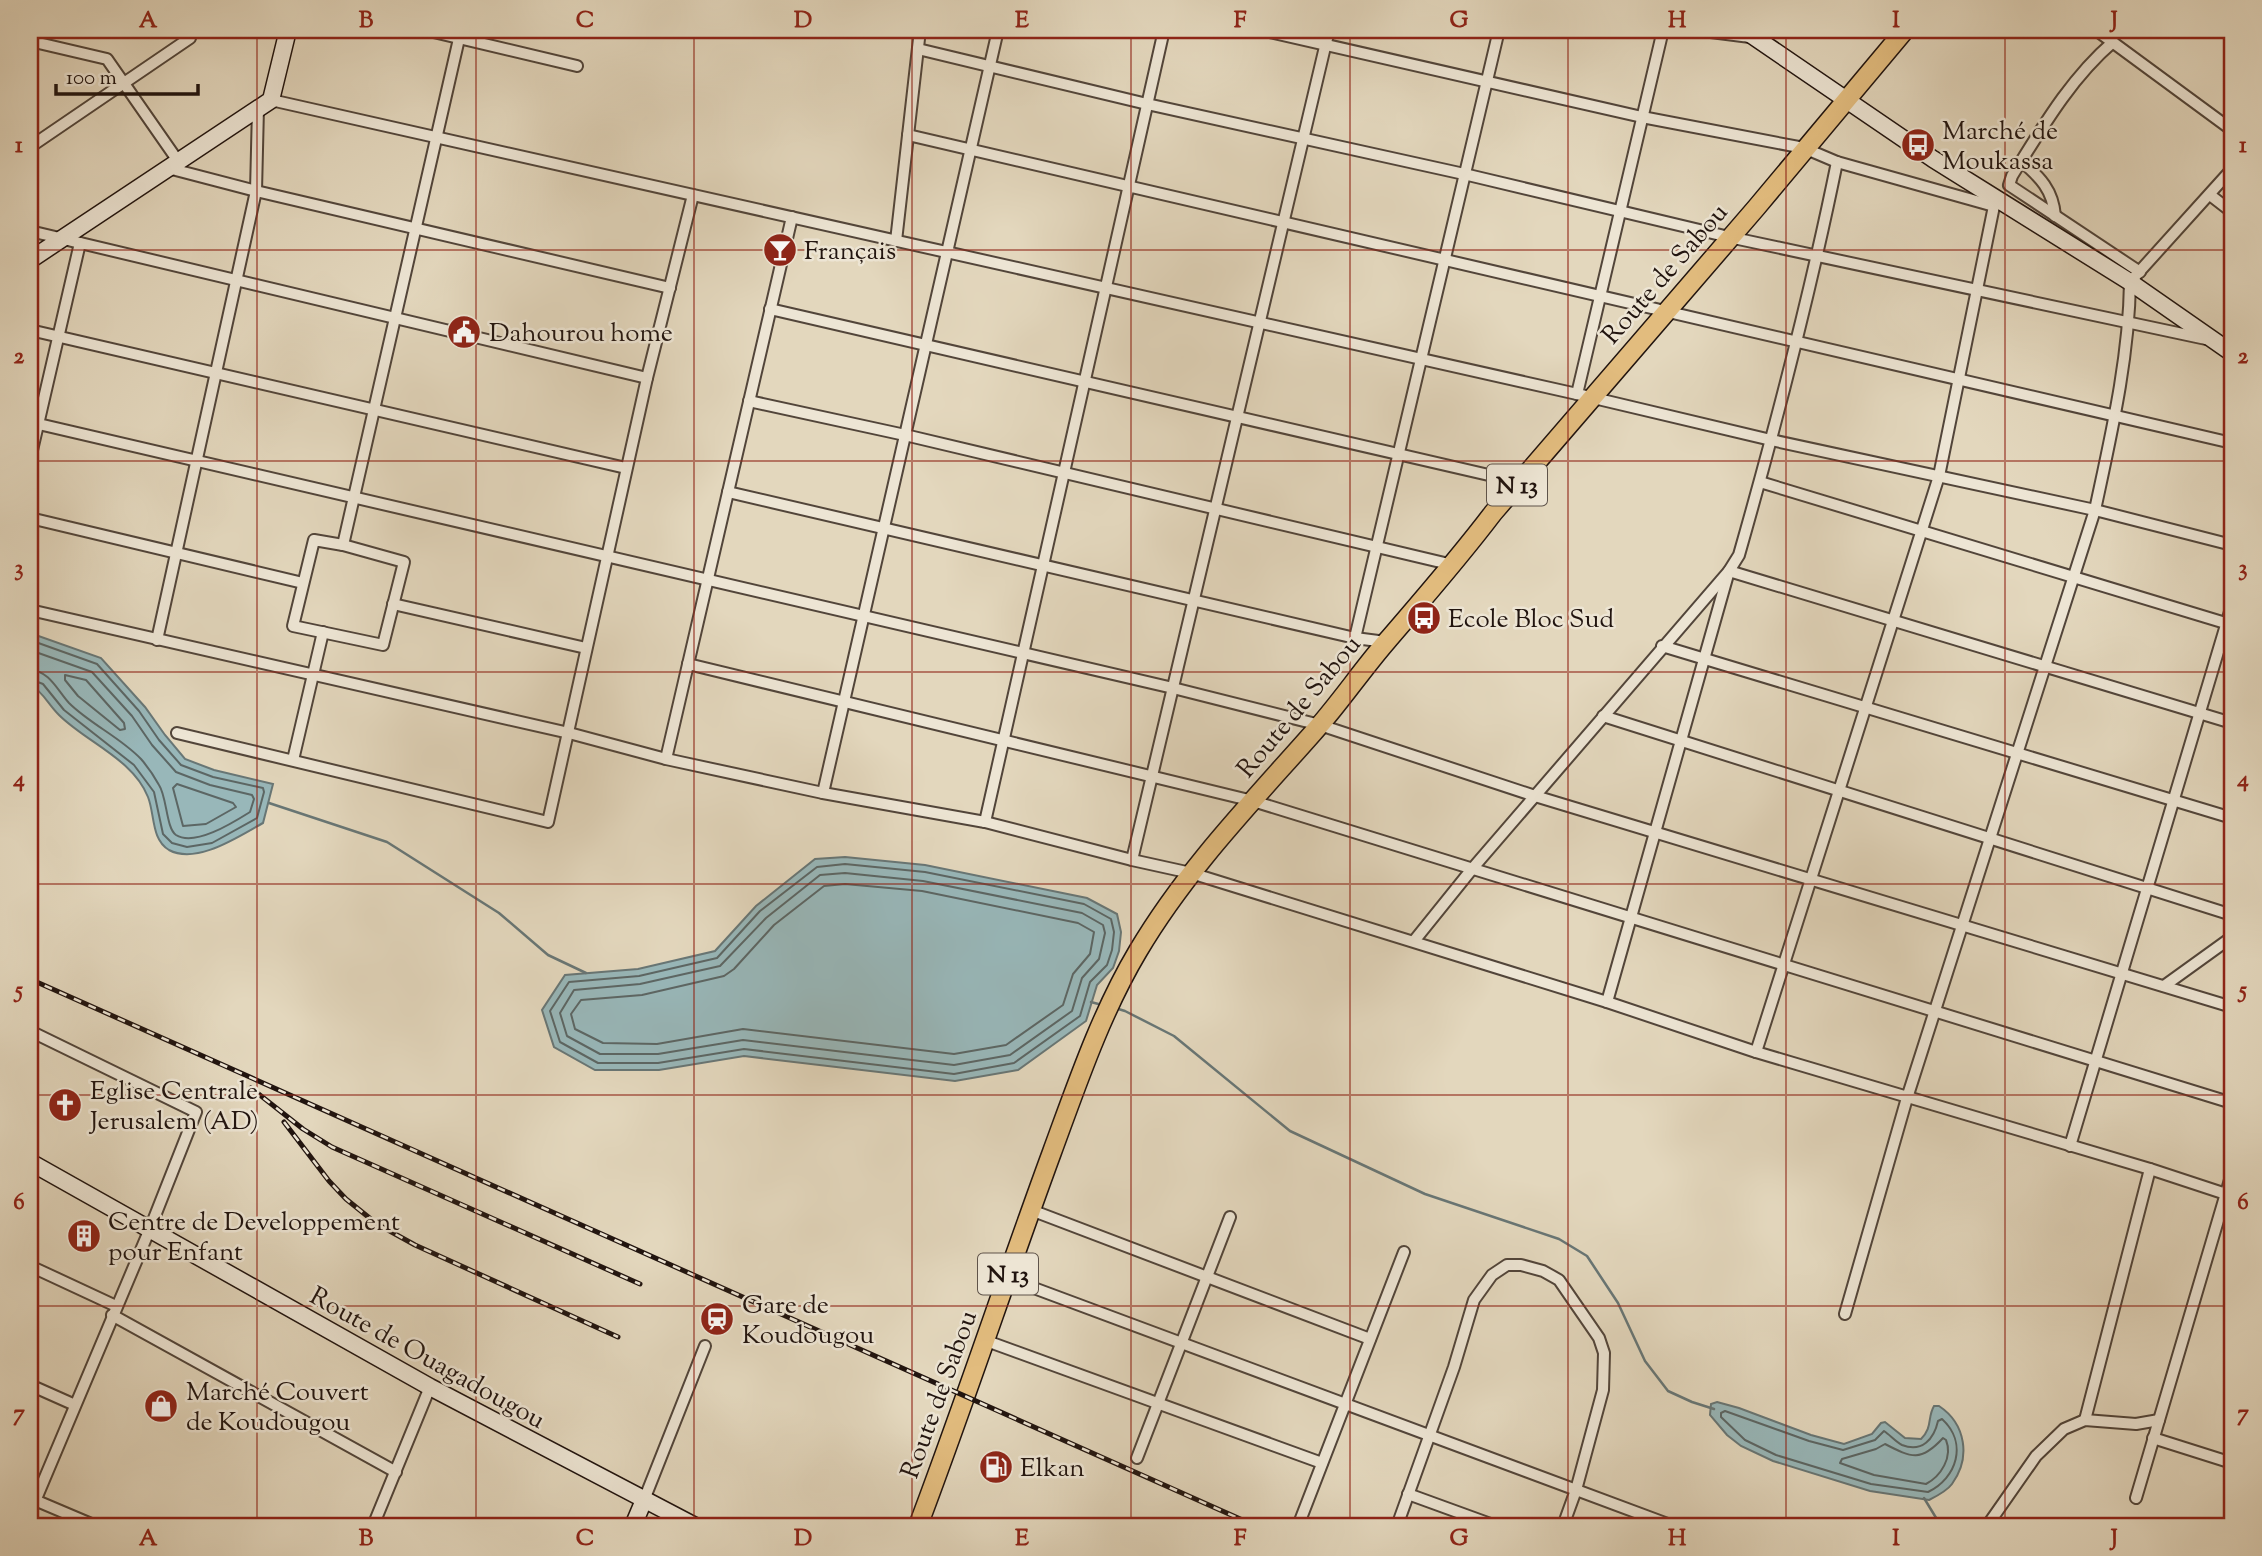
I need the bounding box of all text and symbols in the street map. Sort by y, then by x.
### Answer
text: A [139,5,158,38]
text: B [359,5,374,38]
text: C [576,5,594,38]
text: D [794,5,812,38]
text: E [1015,5,1029,38]
text: F [1234,5,1247,38]
text: G [1450,5,1469,38]
text: H [1668,5,1687,38]
text: I [1892,5,1900,38]
text: J [2109,5,2118,38]
scale bar [56,52,198,96]
text: 100 m [66,64,117,94]
place label: Marché de Moukassa [1942,114,2058,181]
bus stop icon: Marché de Moukassa [1899,126,1937,164]
text: 1 [15,130,23,163]
text: 1 [2239,130,2247,163]
street label: Route de Sabou [1594,196,1738,353]
bar icon: Français [761,231,799,269]
place label: Français [804,234,896,271]
public building icon: Dahourou home [445,313,483,351]
place label: Dahourou home [489,316,673,353]
text: 2 [14,341,25,374]
text: 2 [2238,341,2249,374]
road number: N 13 [1487,464,1547,506]
text: 3 [14,553,24,586]
text: 3 [2238,553,2248,586]
bus stop icon: Ecole Bloc Sud [1405,599,1443,637]
place label: Ecole Bloc Sud [1448,602,1614,639]
street label: Route de Sabou [1229,628,1371,787]
text: 4 [12,764,25,797]
text: 4 [2236,764,2249,797]
text: 5 [13,975,23,1008]
text: 5 [2237,975,2247,1008]
place label: Eglise Centrale Jerusalem (AD) [88,1074,259,1141]
church icon: Eglise Centrale Jerusalem (AD) [46,1086,84,1124]
text: 6 [13,1187,25,1220]
text: 6 [2237,1187,2249,1220]
place label: Centre de Developpement pour Enfant [108,1205,400,1272]
building icon: Centre de Developpement pour Enfant [65,1217,103,1255]
road number: N 13 [978,1254,1038,1294]
street label: Route de Ouagadougou [302,1279,551,1439]
place label: Gare de Koudougou [742,1288,874,1355]
station icon: Gare de Koudougou [698,1300,736,1338]
street label: Route de Sabou [893,1306,988,1484]
place label: Marché Couvert de Koudougou [186,1375,369,1442]
shop icon: Marché Couvert de Koudougou [142,1387,180,1425]
text: 7 [13,1398,25,1431]
text: 7 [2237,1398,2249,1431]
fuel station icon: Elkan [977,1448,1015,1486]
place label: Elkan [1020,1451,1085,1488]
text: A [139,1523,158,1556]
text: B [359,1523,374,1556]
text: C [576,1523,594,1556]
text: D [794,1523,812,1556]
text: E [1015,1523,1029,1556]
text: F [1234,1523,1247,1556]
text: G [1450,1523,1469,1556]
text: H [1668,1523,1687,1556]
text: I [1892,1523,1900,1556]
text: J [2109,1523,2118,1556]

